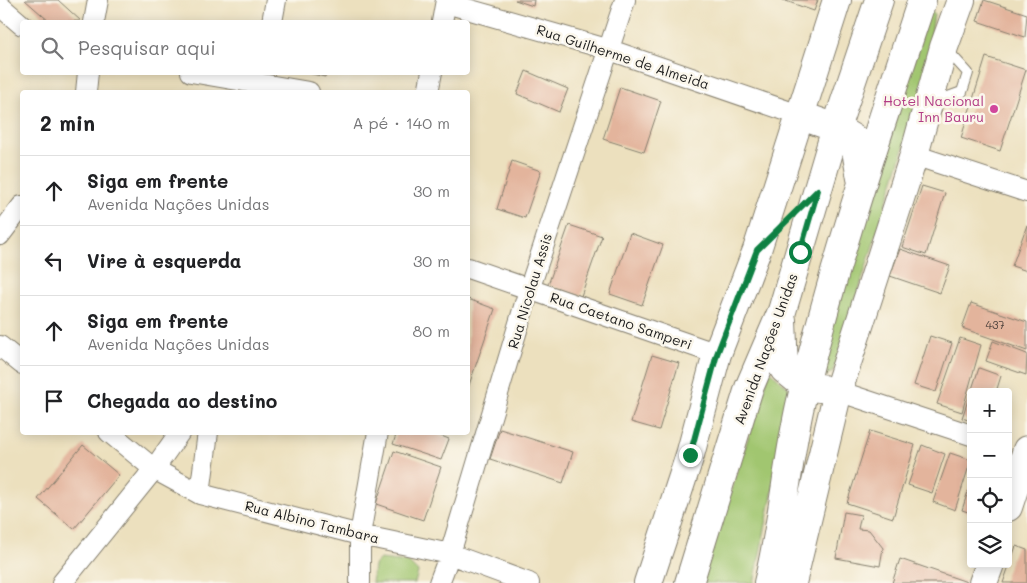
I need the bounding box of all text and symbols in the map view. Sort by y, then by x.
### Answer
search box [20,20,470,75]
street label: Rua Guilherme de Almeida [534,20,712,93]
icon: search [38,34,66,62]
text: Pesquisar aqui [78,35,216,60]
place label: Hotel Nacional Inn Bauru [883,91,984,126]
marker: Hotel Nacional Inn Bauru [988,103,1000,115]
text: 2 min [40,109,95,136]
text: A pé · 140 m [353,112,450,133]
text: Siga em frente [87,168,228,193]
icon: ahead [40,177,68,205]
text: 30 m [413,180,450,201]
text: Avenida Nações Unidas [87,193,270,214]
street label: Rua Nicolau Assis [503,231,556,351]
route start [789,241,812,264]
icon: left [40,247,68,275]
text: Vire à esquerda [87,248,242,273]
text: 30 m [413,250,450,271]
street label: Avenida Nações Unidas [729,270,802,427]
street label: Rua Caetano Samperi [548,287,695,354]
text: Siga em frente [87,308,228,333]
icon: ahead [40,317,68,345]
house number: 437 [985,317,1005,332]
text: 80 m [413,320,450,341]
text: Avenida Nações Unidas [87,333,270,354]
icon: arrive [40,387,68,415]
text: Chegada ao destino [87,388,277,413]
map controls [967,388,1012,568]
button: + [967,388,1012,433]
button: − [967,433,1012,478]
route end [679,444,702,467]
button: locate [967,478,1012,523]
street label: Rua Albino Tambara [243,496,381,547]
button: layers [967,523,1012,568]

